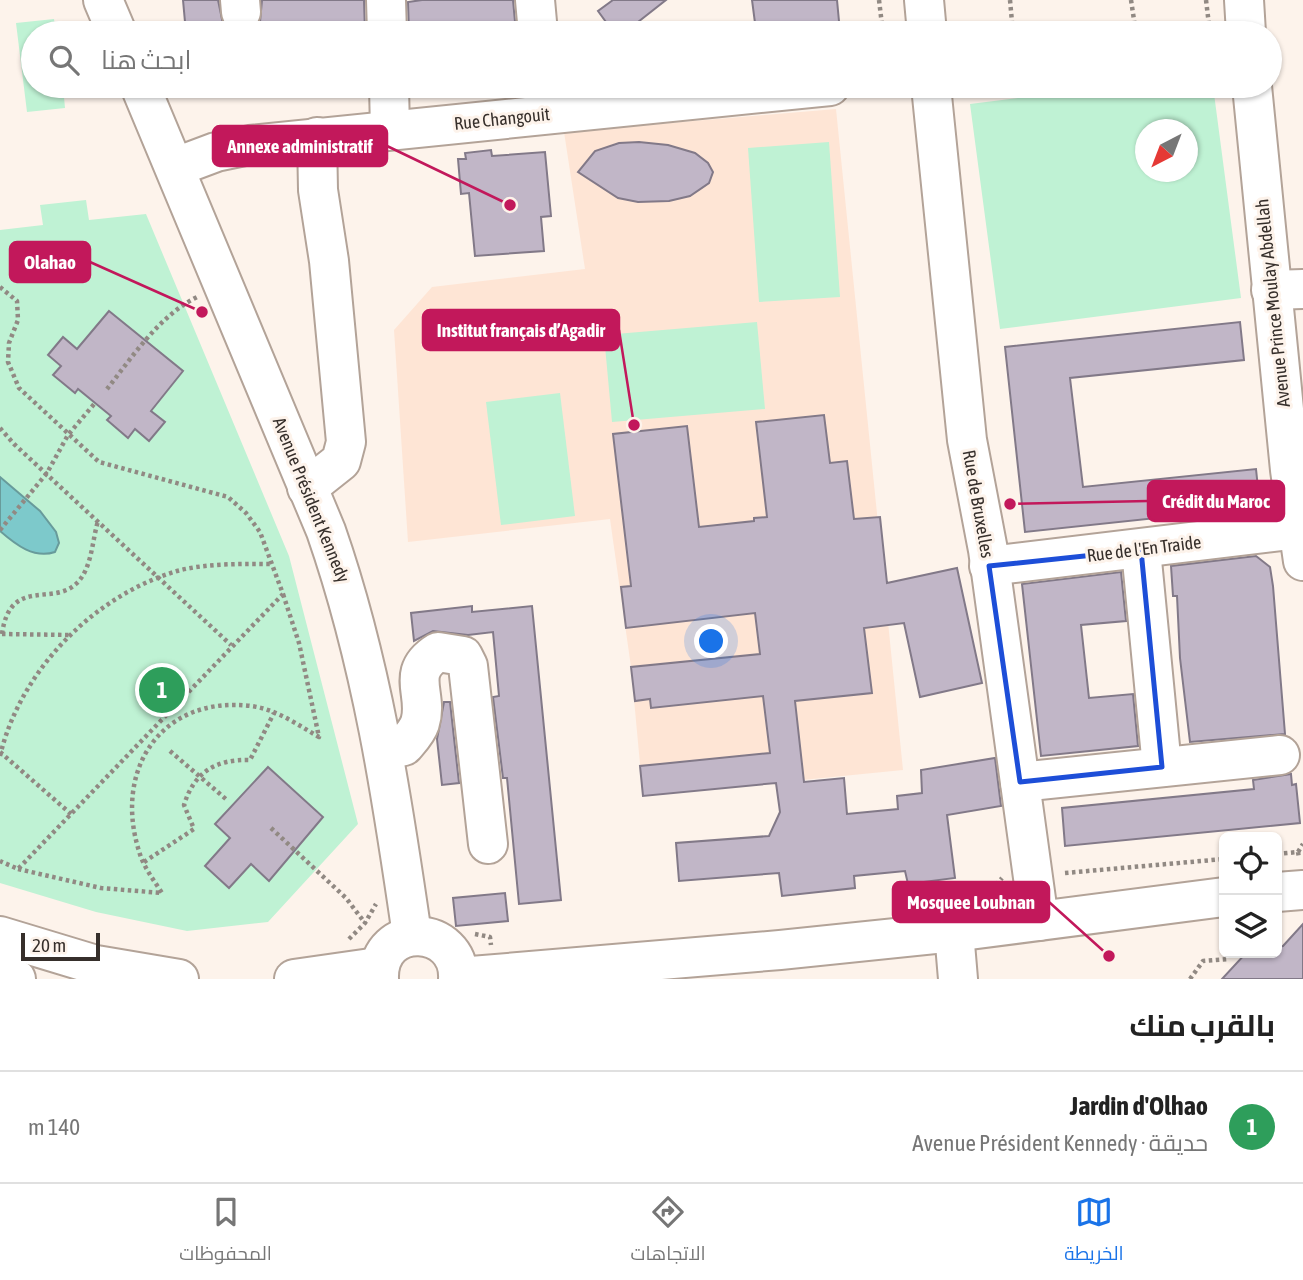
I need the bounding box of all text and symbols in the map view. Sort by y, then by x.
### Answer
search box [21,21,1282,98]
icon: search [45,41,83,79]
text: ابحث هنا [101,45,191,75]
street label: Rue Changouit [453,103,551,134]
north arrow [1135,119,1198,182]
callout: Annexe administratif [213,126,387,166]
text: Annexe administratif [226,135,374,157]
street label: Avenue Prince Moulay Abdellah [1251,198,1294,408]
callout: Olahao [10,242,90,282]
text: Olahao [24,251,76,273]
callout: Institut français d’Agadir [423,310,619,350]
text: Institut français d’Agadir [437,319,606,341]
street label: Avenue Président Kennedy [269,414,354,585]
street label: Rue de Bruxelles [959,448,998,560]
callout: Crédit du Maroc [1148,481,1284,521]
text: Crédit du Maroc [1162,490,1270,512]
street label: Rue de l'En Traide [1086,531,1202,566]
your location [694,624,728,658]
pin: 1 [139,664,185,716]
map controls [1219,832,1282,958]
button: locate [1219,832,1282,895]
callout: Mosquee Loubnan [893,882,1049,922]
text: Mosquee Loubnan [907,891,1035,913]
button: layers [1219,895,1282,958]
scale bar [21,930,100,962]
text: 20 m [32,934,66,956]
text: بالقرب منك [1129,1008,1275,1042]
text: Jardin d'Olhao [1070,1091,1208,1121]
text: 140 m [28,1114,80,1140]
text: 1 [1247,1114,1257,1140]
text: حديقة · Avenue Président Kennedy [912,1130,1208,1156]
tab: المحفوظات [179,1193,272,1271]
tab: الاتجاهات [630,1193,706,1271]
tab: الخريطة [1064,1193,1124,1271]

